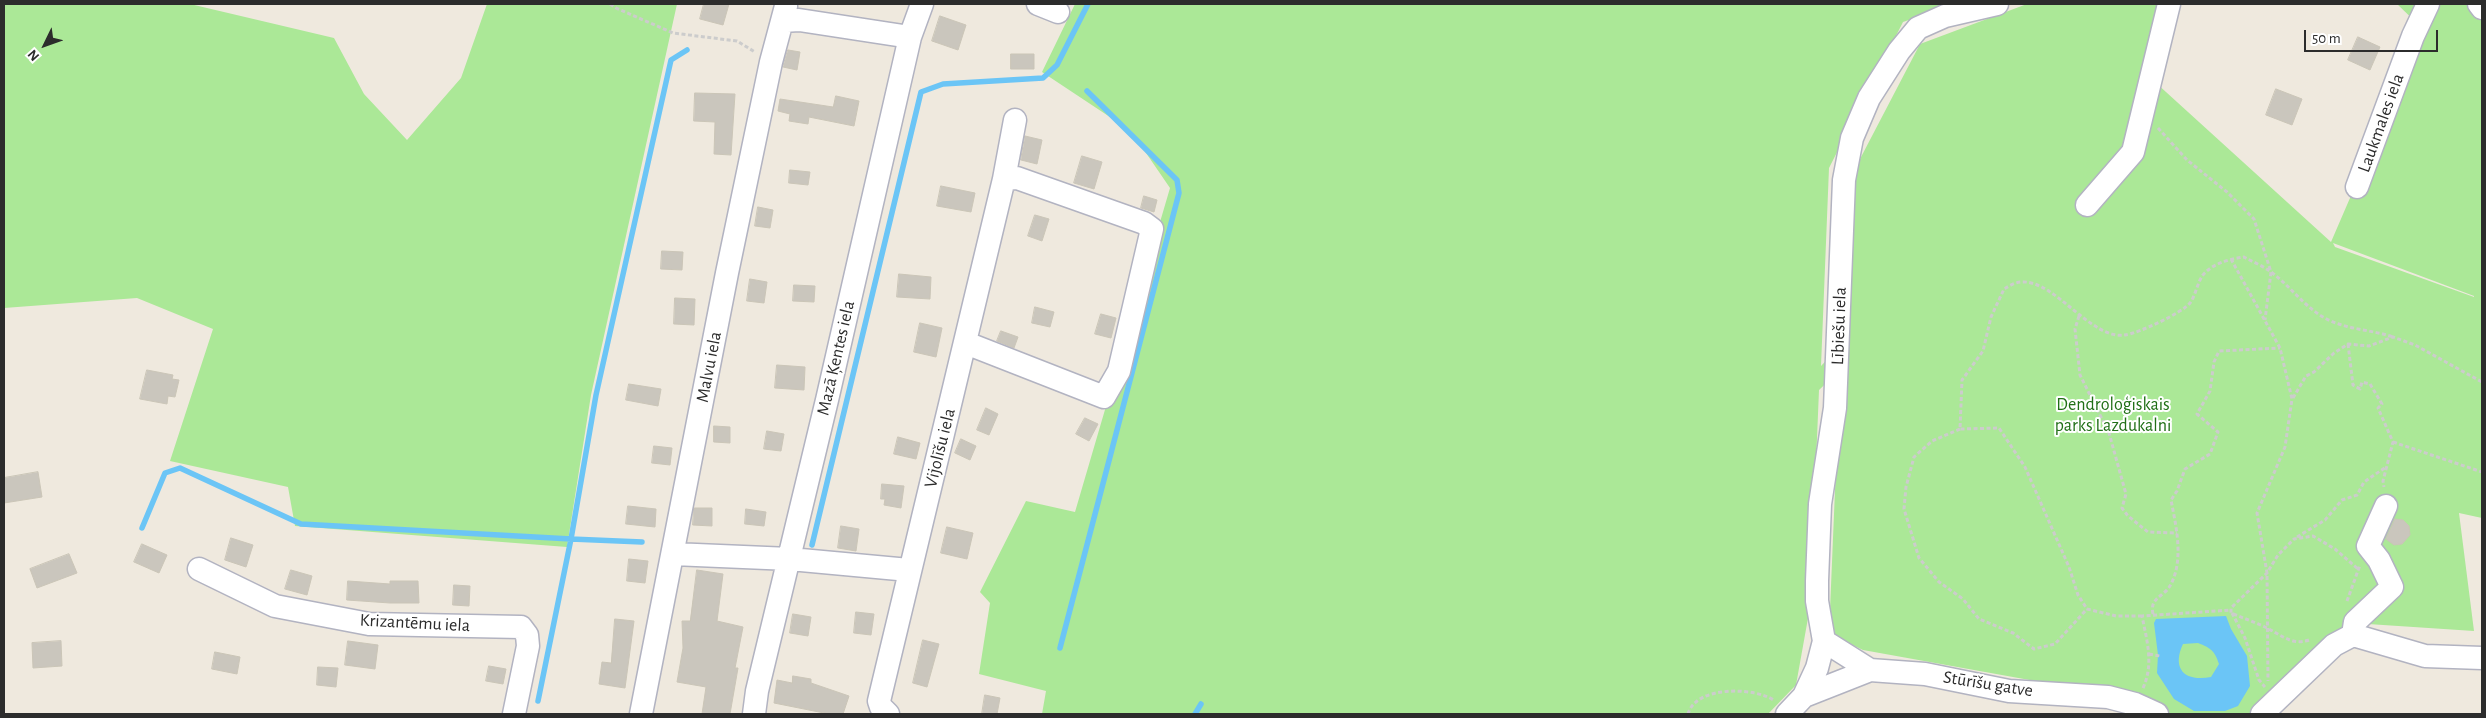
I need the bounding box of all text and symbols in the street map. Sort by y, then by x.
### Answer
north arrow [20,20,70,70]
scale bar [2306,20,2440,52]
text: 50 m [2312,31,2341,46]
text: N [25,47,42,63]
street label: Laukmales iela [2353,71,2409,175]
street label: Lībiešu iela [1827,287,1851,365]
street label: Mazā Ķentes iela [812,299,860,417]
street label: Malvu iela [692,330,726,404]
park label: Dendroloģiskais parks Lazdukalni [2055,394,2171,436]
street label: Vijolīšu iela [920,406,960,490]
street label: Krizantēmu iela [359,609,471,637]
street label: Stūrīšu gatve [1942,666,2034,702]

